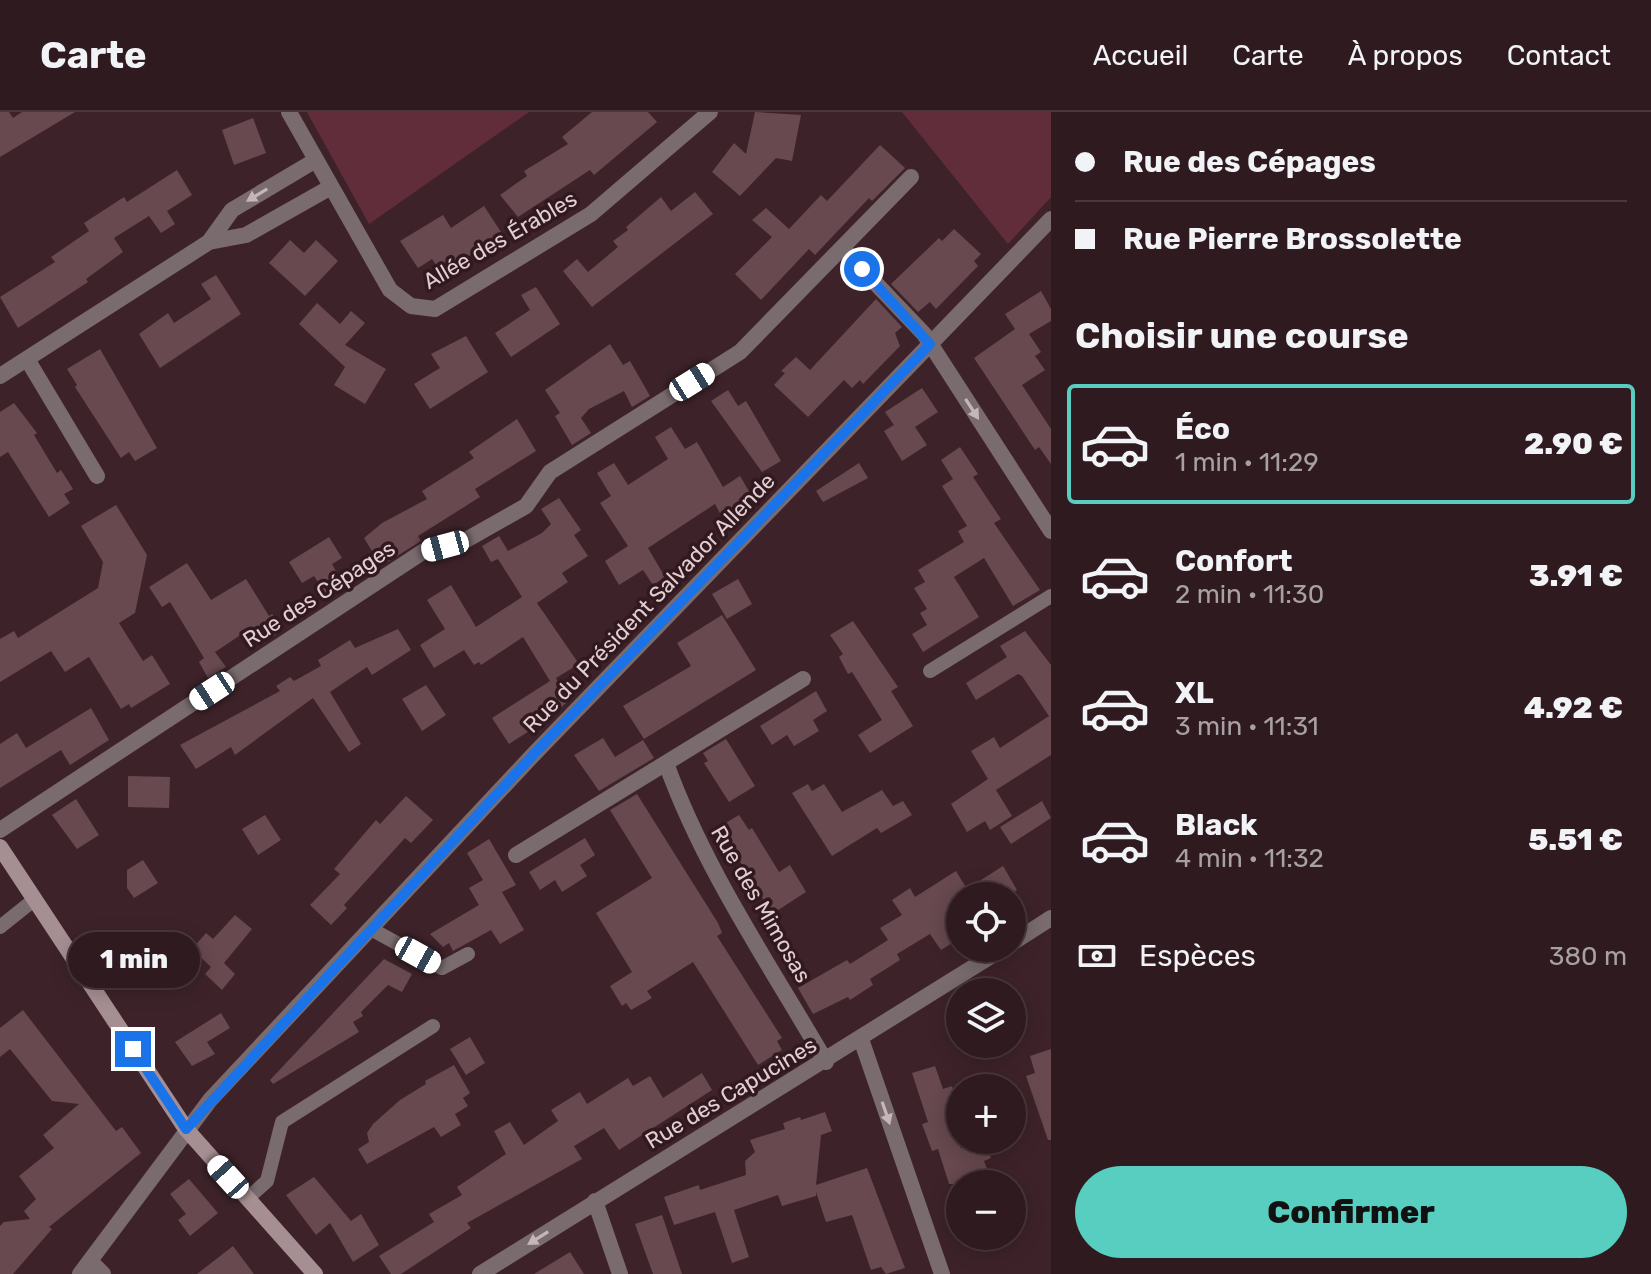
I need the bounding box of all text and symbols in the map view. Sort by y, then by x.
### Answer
text: Carte [40,32,147,78]
text: Accueil [1093,39,1188,72]
text: Carte [1232,39,1304,72]
text: À propos [1348,39,1463,72]
text: Contact [1507,39,1611,72]
text: Rue des Cépages [1123,144,1376,180]
street label: Allée des Érables [418,185,582,295]
one-way arrow [246,188,268,202]
text: Rue Pierre Brossolette [1123,221,1462,257]
route start [844,251,880,287]
text: Choisir une course [1075,314,1409,357]
car [665,359,719,405]
one-way arrow [964,399,979,420]
icon: car [1079,408,1151,480]
text: Éco [1175,411,1230,447]
text: 2.90 € [1524,426,1623,462]
text: 1 min · 11:29 [1175,447,1319,478]
street label: Rue du Président Salvador Allende [517,467,781,739]
car [419,528,471,564]
street label: Rue des Cépages [238,535,400,653]
icon: car [1079,540,1151,612]
text: Confort [1175,543,1293,579]
text: 3.91 € [1529,558,1623,594]
text: 2 min · 11:30 [1175,579,1324,610]
car [185,668,239,714]
icon: car [1079,672,1151,744]
text: XL [1175,675,1214,711]
text: 4.92 € [1524,690,1623,726]
text: 3 min · 11:31 [1175,711,1319,742]
icon: car [1079,804,1151,876]
text: Black [1175,807,1258,843]
street label: Rue des Mimosas [705,821,817,987]
text: 5.51 € [1528,822,1623,858]
text: 4 min · 11:32 [1175,843,1324,874]
map controls [946,882,1026,1250]
button: locate [946,882,1026,962]
callout: 1 min [67,933,199,989]
car [391,933,445,977]
icon: cash [1075,934,1119,978]
text: Espèces [1139,938,1256,974]
text: 380 m [1549,941,1627,972]
text: 1 min [100,944,168,975]
button: layers [946,978,1026,1058]
route end [115,1031,151,1067]
street label: Rue des Capucines [641,1031,821,1155]
button: + [946,1074,1026,1154]
one-way arrow [881,1101,893,1125]
car [203,1151,253,1203]
button: Confirmer [1075,1166,1627,1258]
button: − [946,1170,1026,1250]
one-way arrow [527,1230,548,1245]

